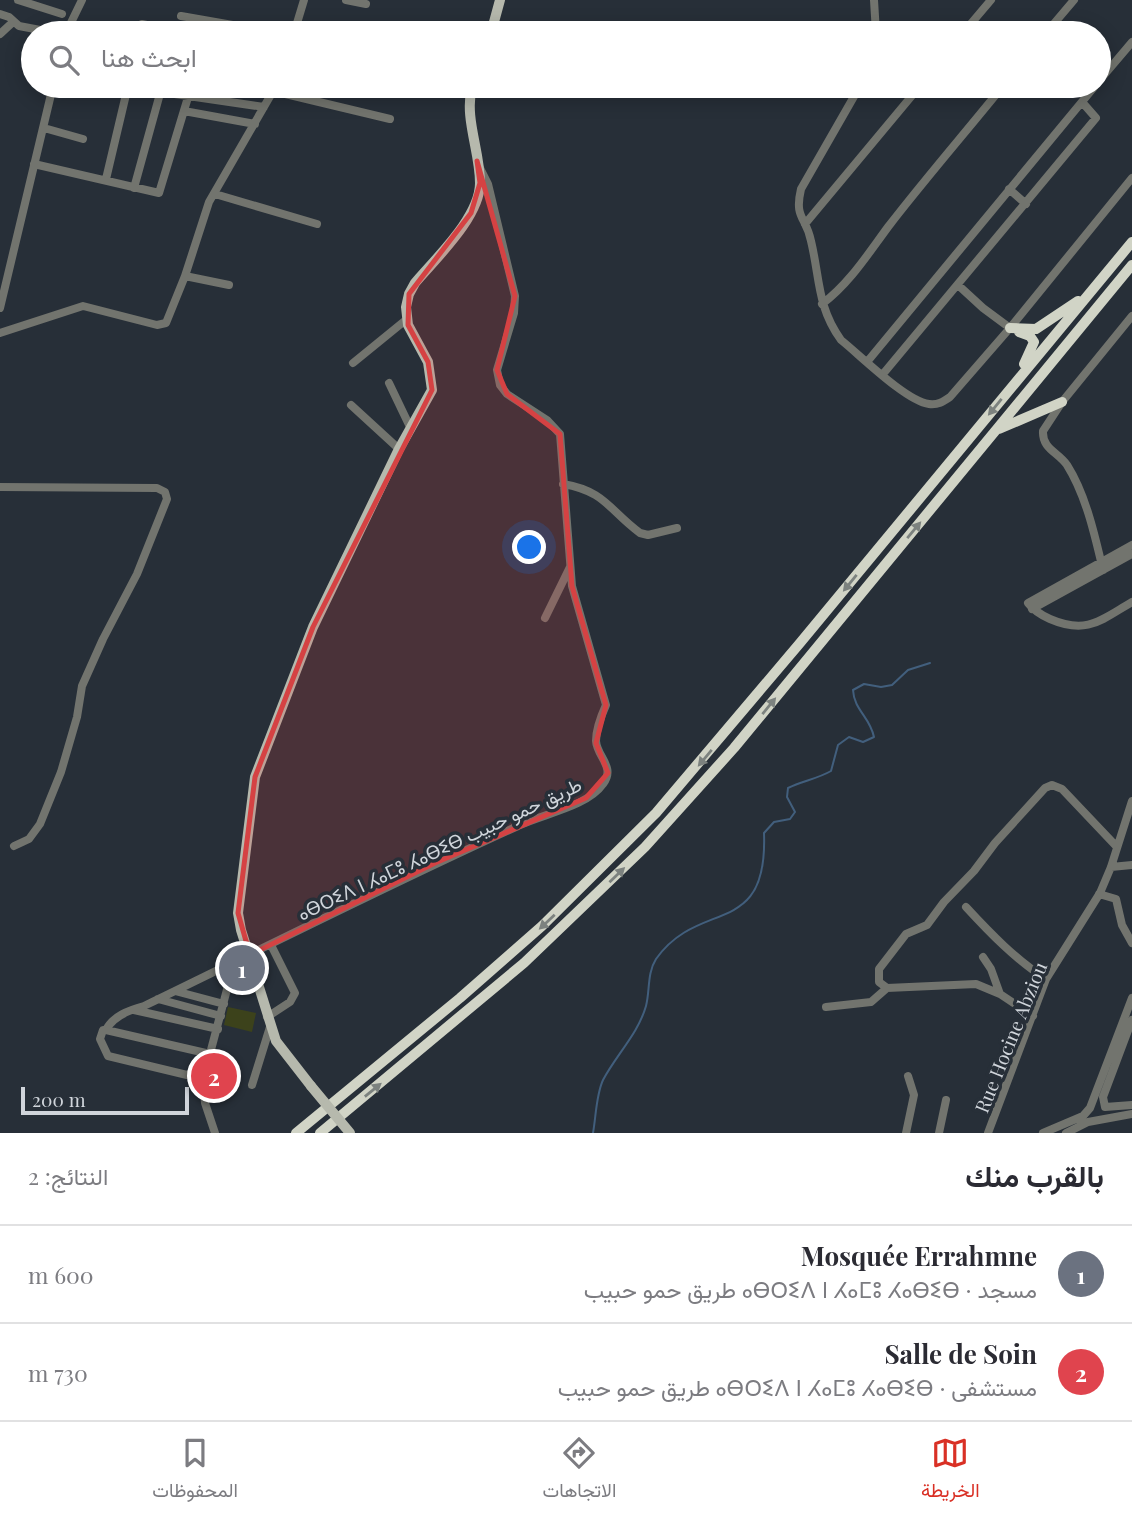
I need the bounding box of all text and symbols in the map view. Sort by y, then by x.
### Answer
search box [21,21,1111,98]
text: ابحث هنا [101,39,197,74]
icon: search [45,41,83,79]
one-way arrow [988,399,1003,416]
one-way arrow [906,522,921,540]
your location [512,530,546,564]
one-way arrow [843,574,858,591]
one-way arrow [761,697,776,715]
one-way arrow [697,748,712,766]
street label: ⴰⴱⵔⵉⴷ ⵏ ⵃⴰⵎⵓ ⵃⴰⴱⵉⴱ طريق حمو حبيب [293,771,585,925]
one-way arrow [608,868,625,884]
one-way arrow [539,913,556,929]
pin: 1 [219,942,265,994]
street label: Rue Hocine Abziou [968,958,1052,1116]
pin: 2 [191,1050,237,1102]
one-way arrow [364,1083,381,1098]
scale bar [21,1084,189,1116]
text: 200 m [32,1086,86,1112]
text: بالقرب منك [965,1155,1104,1195]
text: النتائج: 2 [28,1160,108,1191]
text: Mosquée Errahmne [801,1238,1037,1273]
text: 600 m [28,1259,94,1290]
text: 1 [1077,1259,1085,1290]
text: مسجد · ⴰⴱⵔⵉⴷ ⵏ ⵃⴰⵎⵓ ⵃⴰⴱⵉⴱ طريق حمو حبيب [584,1273,1037,1304]
text: Salle de Soin [884,1336,1037,1371]
text: 730 m [28,1357,88,1388]
text: 2 [1075,1357,1087,1388]
text: مستشفى · ⴰⴱⵔⵉⴷ ⵏ ⵃⴰⵎⵓ ⵃⴰⴱⵉⴱ طريق حمو حبيب [558,1371,1037,1402]
tab: المحفوظات [152,1434,238,1507]
tab: الاتجاهات [543,1434,616,1507]
tab: الخريطة [921,1434,980,1507]

